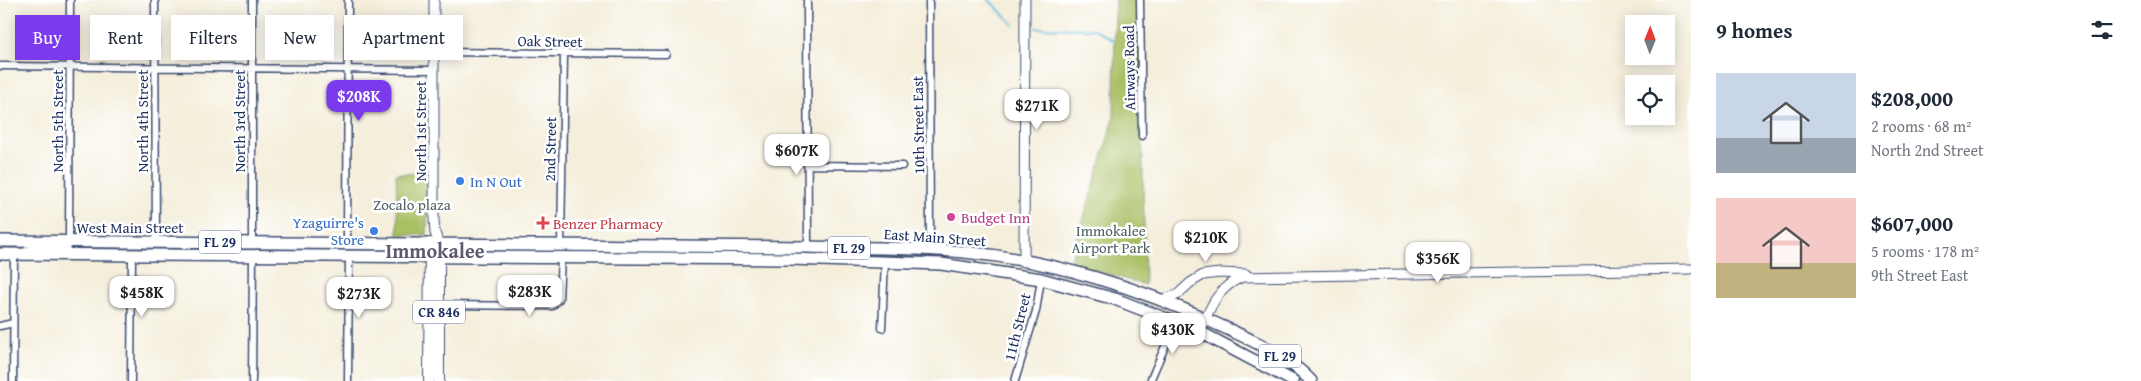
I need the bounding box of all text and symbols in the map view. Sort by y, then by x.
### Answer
chip: Buy [15,15,80,60]
chip: Rent [90,15,161,60]
chip: Filters [171,15,255,60]
chip: New [265,15,334,60]
chip: Apartment [344,15,463,60]
north arrow [1625,15,1675,65]
map controls [1625,15,1675,125]
text: 9 homes [1716,15,1792,46]
icon: filters [2088,16,2116,44]
street label: Airways Road [1118,25,1140,111]
street label: Oak Street [517,30,583,52]
street label: North 5th Street [47,69,68,172]
street label: North 4th Street [132,69,153,172]
street label: North 3rd Street [229,69,250,173]
street label: 10th Street East [907,75,929,175]
button: locate [1625,75,1675,125]
pin: $208K [324,80,394,122]
street label: North 1st Street [410,80,431,181]
text: $208,000 [1871,83,1953,114]
text: $208K [337,84,381,108]
pin: $271K [1002,88,1072,131]
text: $271K [1015,93,1059,117]
icon: home [1756,93,1816,153]
text: 2 rooms · 68 m² [1871,114,1971,138]
street label: 2nd Street [539,116,561,182]
pin: $607K [762,134,832,176]
text: $607K [775,138,819,162]
text: North 2nd Street [1871,138,1984,162]
place label: In N Out [470,171,523,192]
marker: In N Out [454,175,466,187]
park label: Zocalo plaza [373,194,451,215]
place label: Budget Inn [961,207,1031,228]
text: $607,000 [1871,208,1953,239]
marker: Budget Inn [945,211,957,223]
place label: Yzaguirre's Store [293,212,364,250]
place label: Benzer Pharmacy [553,213,664,234]
street label: West Main Street [76,217,184,238]
marker: Benzer Pharmacy [537,217,549,229]
icon: home [1756,218,1816,278]
park label: Immokalee Airport Park [1072,220,1151,258]
pin: $210K [1171,220,1241,263]
street label: East Main Street [883,223,988,251]
marker: Yzaguirre's Store [368,225,380,237]
text: $210K [1184,225,1228,249]
road number: FL 29 [199,230,241,253]
district label: Immokalee [385,236,485,265]
road number: FL 29 [828,237,870,260]
text: 5 rooms · 178 m² [1871,239,1979,263]
pin: $356K [1403,242,1473,284]
text: $356K [1416,246,1460,270]
text: 9th Street East [1871,263,1969,287]
pin: $283K [495,274,565,317]
pin: $458K [107,276,177,318]
pin: $273K [324,276,394,319]
text: $283K [508,279,552,303]
text: $458K [120,280,164,304]
text: $273K [337,281,381,305]
street label: 11th Street [998,290,1036,363]
road number: CR 846 [413,300,465,324]
pin: $430K [1138,312,1208,355]
text: $430K [1151,317,1195,341]
road number: FL 29 [1259,344,1301,368]

